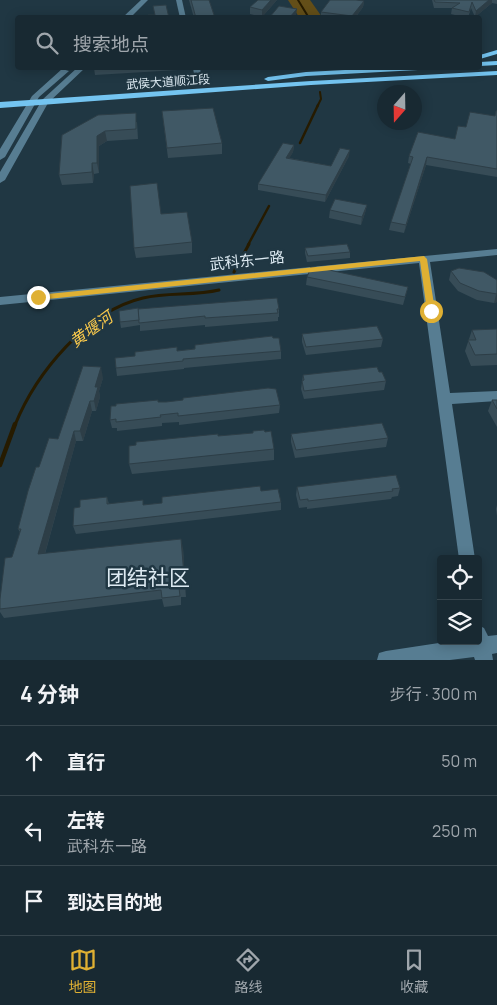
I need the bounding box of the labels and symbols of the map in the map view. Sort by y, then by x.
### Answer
street label: 武侯大道顺江段 [125,70,210,93]
north arrow [377,85,422,130]
street label: 武科东一路 [209,246,285,275]
route end [27,286,50,309]
route start [420,300,443,323]
water label: 黄堰河 [65,304,119,352]
district label: 团结社区 [106,563,190,591]

